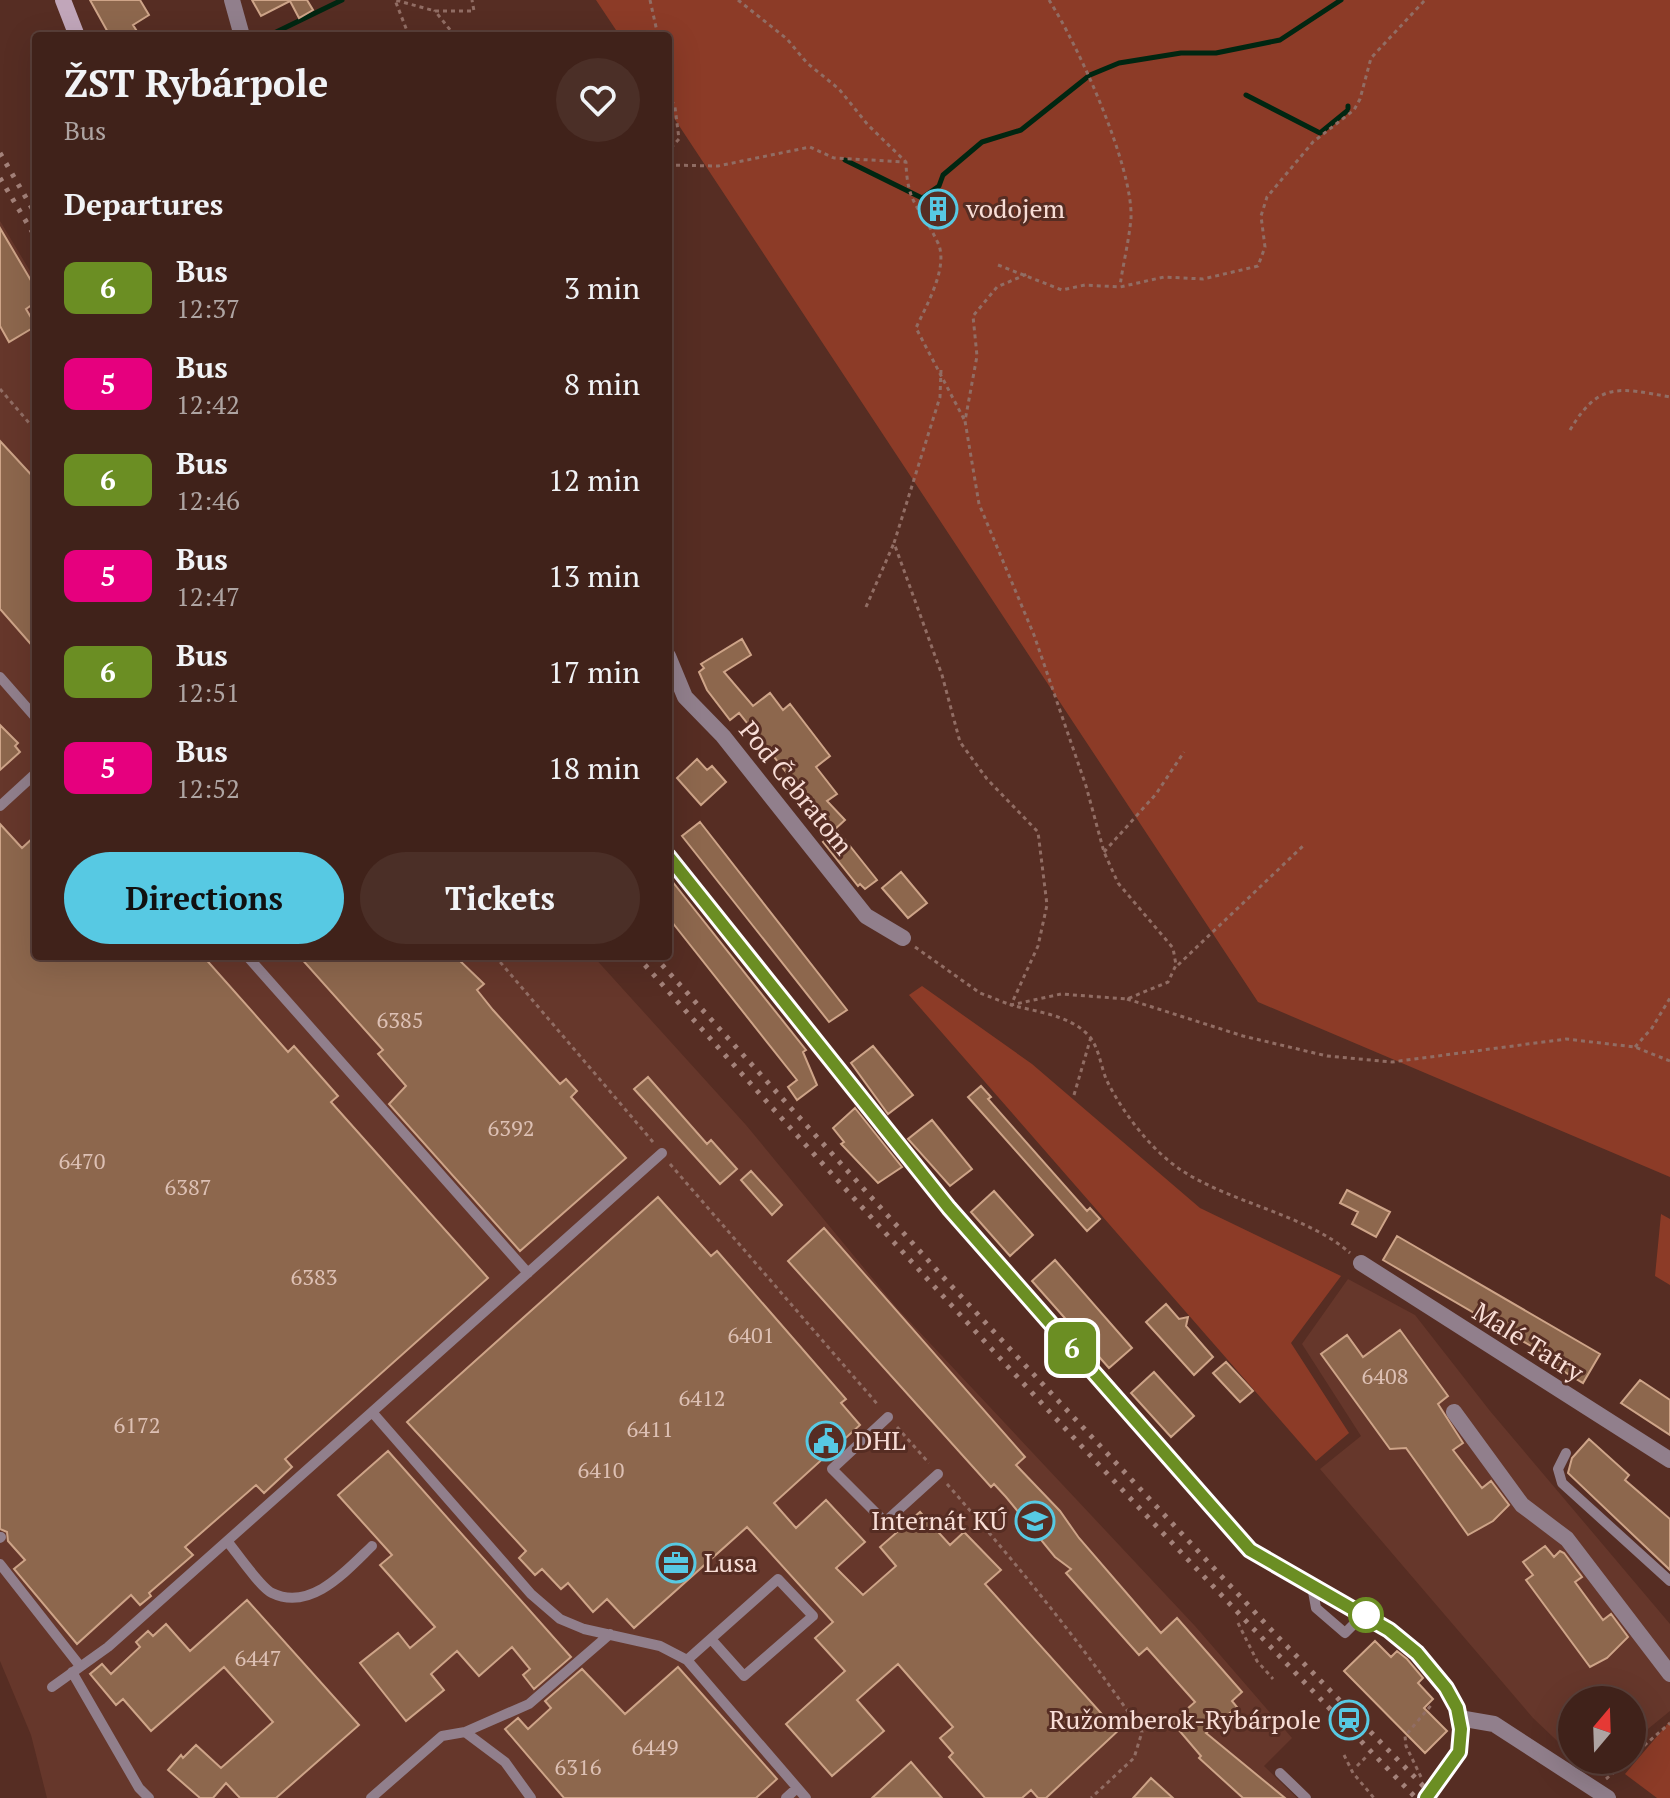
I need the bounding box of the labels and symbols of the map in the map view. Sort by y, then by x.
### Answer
building icon: vodojem [917,188,959,230]
place label: vodojem [965,191,1065,225]
street label: Pod Čebratom [732,713,861,861]
house number: 6385 [377,1005,423,1034]
house number: 6392 [488,1113,534,1142]
house number: 6470 [59,1146,105,1175]
house number: 6387 [165,1172,211,1201]
house number: 6383 [291,1262,337,1291]
street label: Malé Tatry [1467,1294,1591,1389]
house number: 6401 [728,1320,774,1349]
line badge: 6 [1046,1322,1098,1374]
house number: 6408 [1362,1361,1408,1390]
house number: 6412 [679,1383,725,1412]
house number: 6172 [114,1410,160,1439]
house number: 6411 [627,1414,673,1443]
public building icon: DHL [805,1420,847,1462]
place label: DHL [854,1423,906,1457]
house number: 6410 [578,1455,624,1484]
school or university icon: Internát KÚ [1014,1500,1056,1542]
place label: Internát KÚ [871,1503,1008,1537]
office icon: Lusa [655,1542,697,1584]
place label: Lusa [704,1545,758,1579]
unlabelled marker [1349,1598,1383,1632]
house number: 6447 [235,1643,281,1672]
north arrow [1558,1686,1646,1774]
station icon: Ružomberok-Rybárpole [1328,1699,1370,1741]
place label: Ružomberok-Rybárpole [1049,1702,1321,1736]
house number: 6449 [632,1732,678,1761]
house number: 6316 [555,1752,602,1781]

